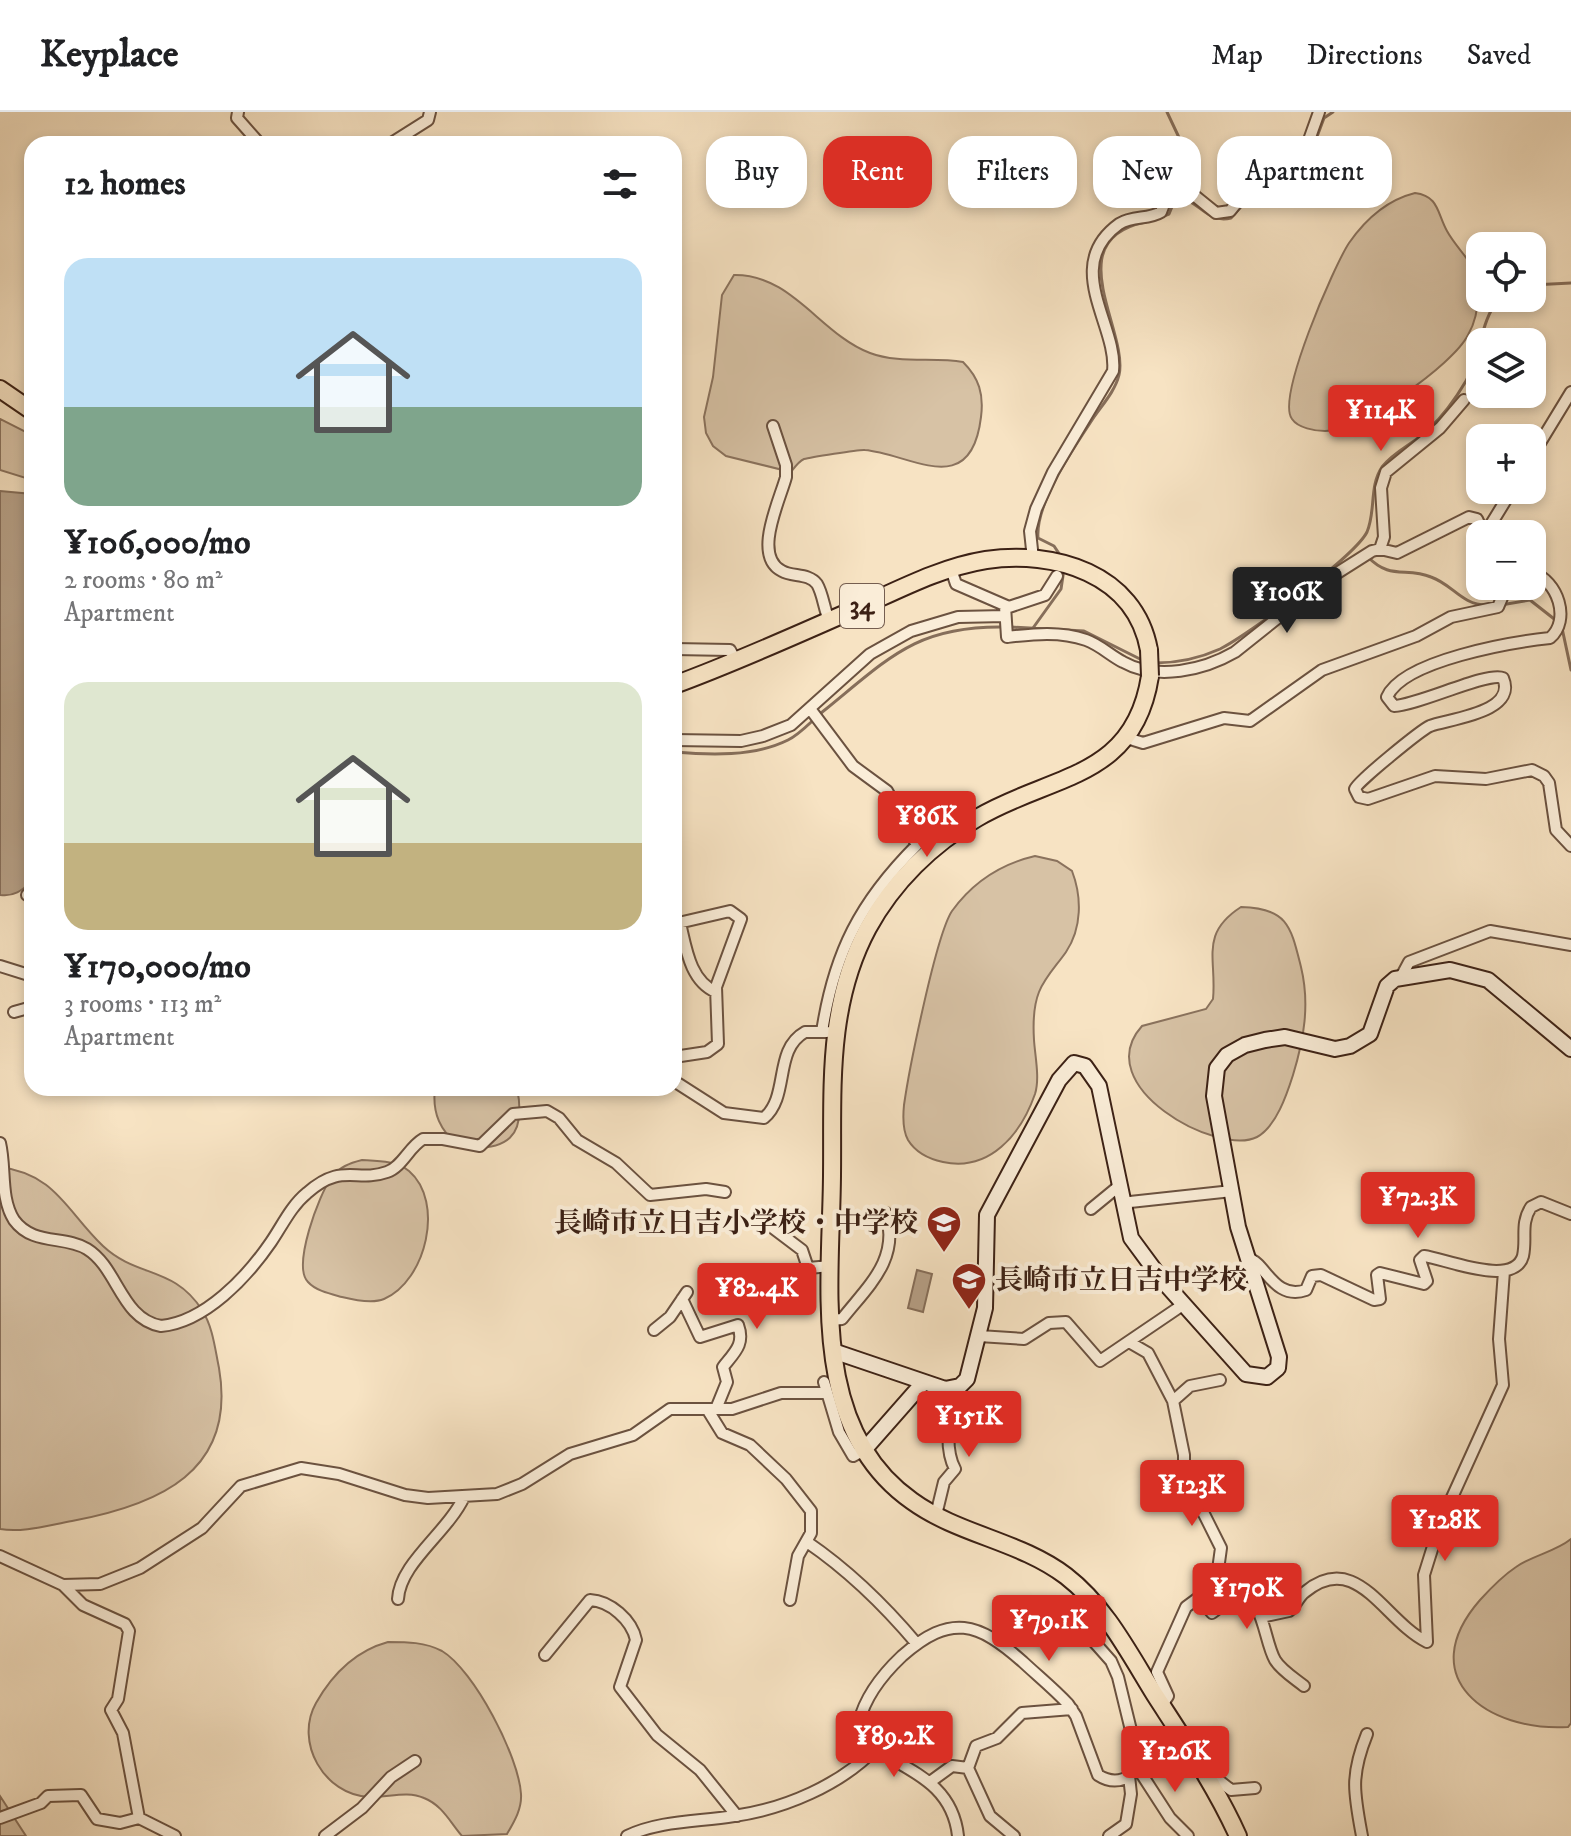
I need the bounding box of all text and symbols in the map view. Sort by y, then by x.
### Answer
text: Keyplace [40,31,179,79]
text: Map [1211,38,1263,73]
text: Directions [1307,38,1423,73]
text: Saved [1467,38,1531,73]
chip: Buy [706,136,807,208]
chip: Rent [823,136,932,208]
chip: Filters [948,136,1077,208]
chip: New [1093,136,1201,208]
chip: Apartment [1217,136,1392,208]
icon: filters [598,162,642,206]
text: 12 homes [64,163,186,205]
map controls [1466,232,1546,600]
button: locate [1466,232,1546,312]
icon: home [281,310,425,454]
button: layers [1466,328,1546,408]
pin: ¥114K [1325,385,1437,453]
text: ¥114K [1346,394,1416,427]
button: + [1466,424,1546,504]
button: − [1466,520,1546,600]
text: ¥106,000/mo [64,522,250,564]
text: 2 rooms · 80 m² [64,564,223,597]
pin: ¥106K [1231,567,1343,635]
text: ¥106K [1251,576,1323,609]
road number: 34 [840,584,884,628]
text: Apartment [64,597,175,630]
icon: home [281,734,425,878]
pin: ¥86K [880,791,974,859]
text: ¥86K [896,800,958,833]
text: ¥170,000/mo [64,946,251,988]
text: 3 rooms · 113 m² [64,988,221,1021]
text: Apartment [64,1021,175,1054]
pin: ¥72.3K [1353,1172,1483,1240]
text: ¥72.3K [1379,1181,1457,1214]
school or university icon: 長崎市立日吉小学校・中学校 [925,1204,963,1254]
place label: 長崎市立日吉小学校・中学校 [554,1206,918,1241]
school or university icon: 長崎市立日吉中学校 [950,1261,988,1311]
pin: ¥82.4K [692,1263,822,1331]
place label: 長崎市立日吉中学校 [995,1263,1247,1298]
text: ¥82.4K [715,1272,799,1305]
pin: ¥151K [913,1391,1025,1459]
text: ¥151K [935,1400,1003,1433]
pin: ¥123K [1136,1460,1248,1528]
text: ¥123K [1158,1469,1226,1502]
pin: ¥128K [1389,1495,1501,1563]
text: ¥128K [1409,1504,1481,1537]
pin: ¥170K [1191,1563,1303,1631]
text: ¥170K [1211,1572,1283,1605]
pin: ¥79.1K [984,1595,1114,1663]
text: ¥79.1K [1010,1604,1088,1637]
pin: ¥89.2K [829,1711,959,1779]
text: ¥89.2K [854,1720,934,1753]
pin: ¥126K [1119,1726,1231,1794]
text: ¥126K [1139,1735,1211,1768]

